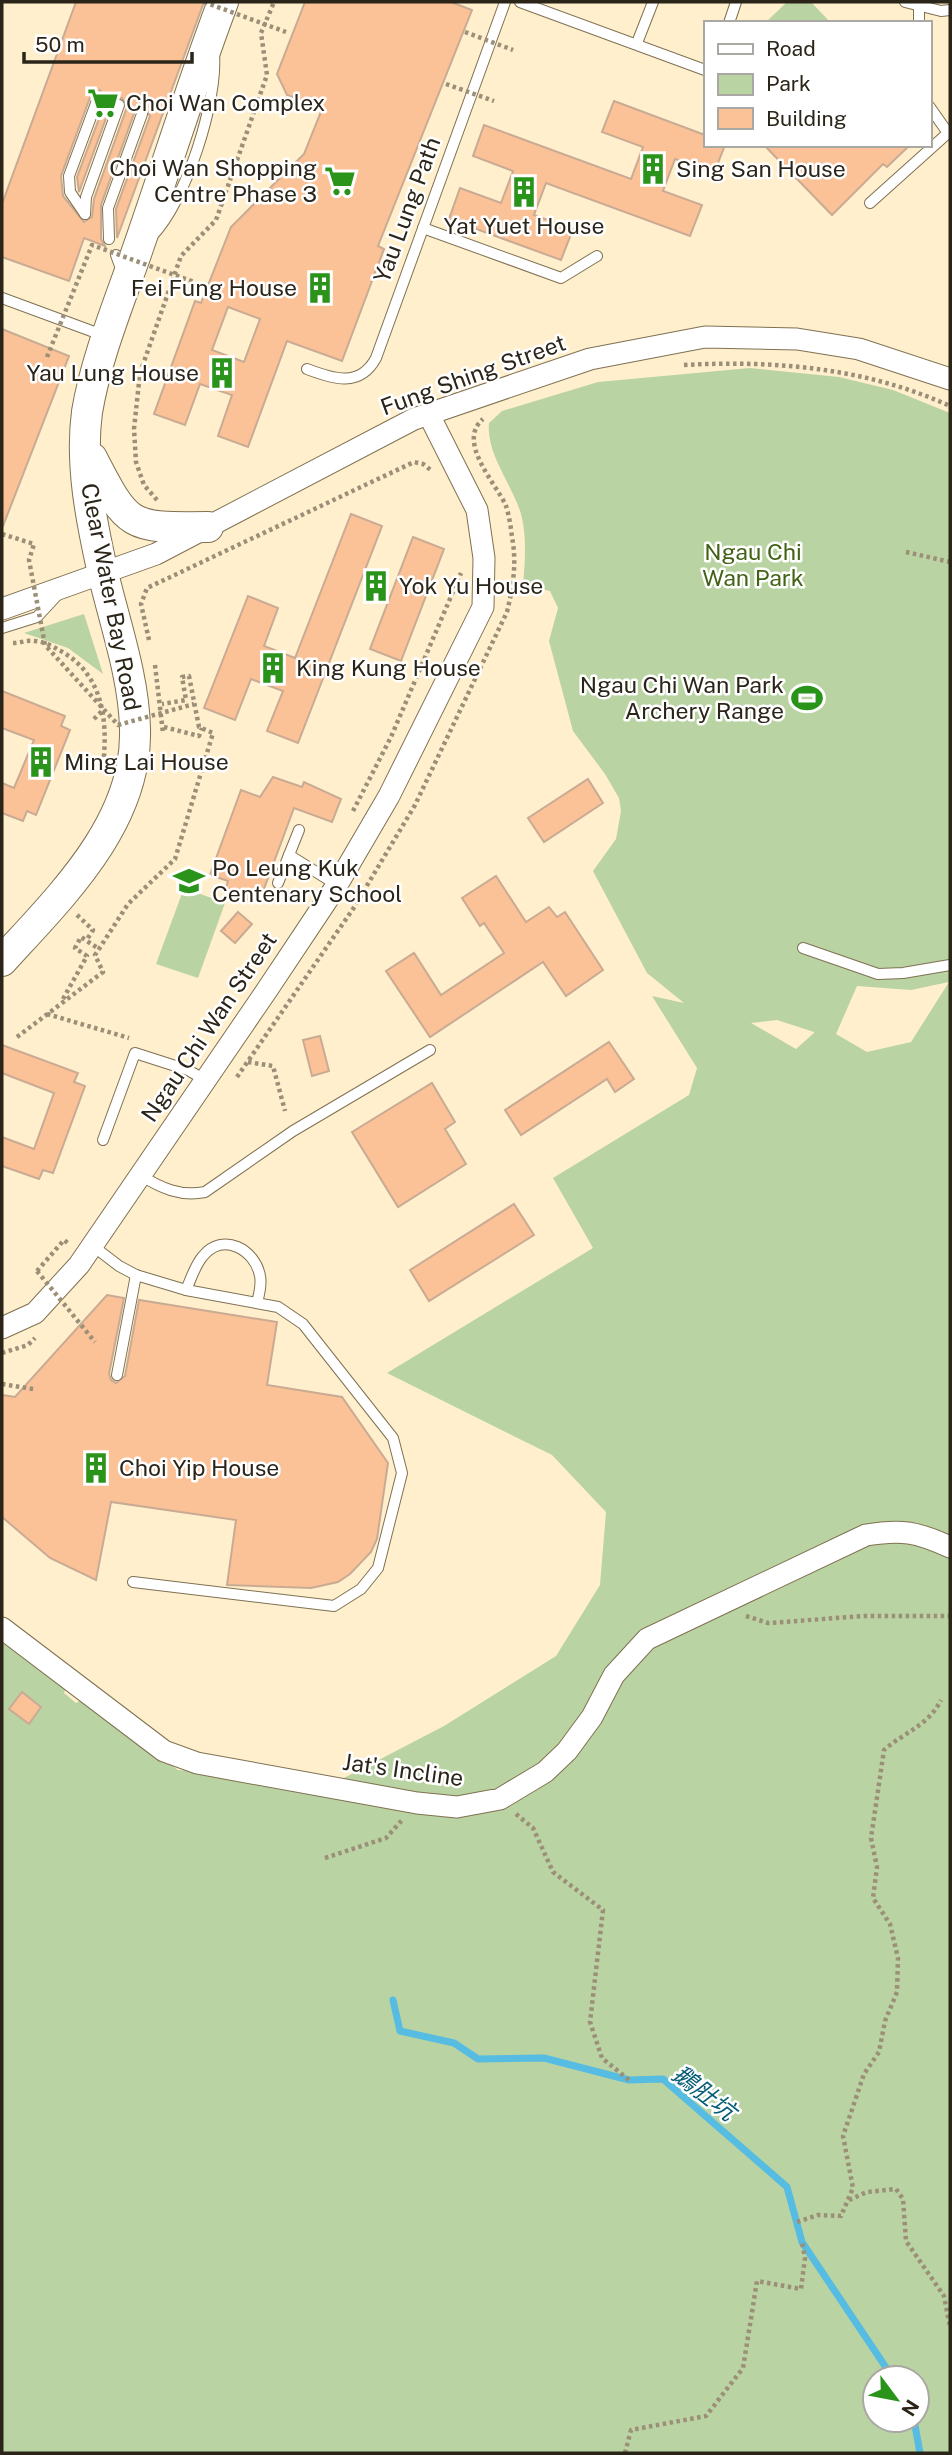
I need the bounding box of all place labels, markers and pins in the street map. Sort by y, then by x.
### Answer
supermarket icon: Choi Wan Complex [86,86,120,120]
place label: Choi Wan Complex [126,89,325,116]
building icon: Sing San House [636,152,670,186]
place label: Choi Wan Shopping Centre Phase 3 [109,154,317,207]
place label: Sing San House [676,155,846,182]
supermarket icon: Choi Wan Shopping Centre Phase 3 [323,164,357,198]
building icon: Yat Yuet House [507,175,541,209]
place label: Yat Yuet House [444,212,604,239]
building icon: Fei Fung House [303,271,337,305]
place label: Fei Fung House [131,274,297,301]
building icon: Yau Lung House [205,356,239,390]
place label: Yau Lung House [26,359,199,386]
building icon: Yok Yu House [359,569,393,603]
place label: Yok Yu House [399,572,543,599]
building icon: King Kung House [256,651,290,685]
place label: King Kung House [296,654,481,681]
place label: Ngau Chi Wan Park Archery Range [580,671,784,724]
sports icon: Ngau Chi Wan Park Archery Range [790,681,824,715]
building icon: Ming Lai House [24,745,58,779]
place label: Ming Lai House [64,748,229,775]
place label: Po Leung Kuk Centenary School [212,854,402,907]
school or university icon: Po Leung Kuk Centenary School [172,864,206,898]
building icon: Choi Yip House [79,1451,113,1485]
place label: Choi Yip House [119,1454,279,1481]

